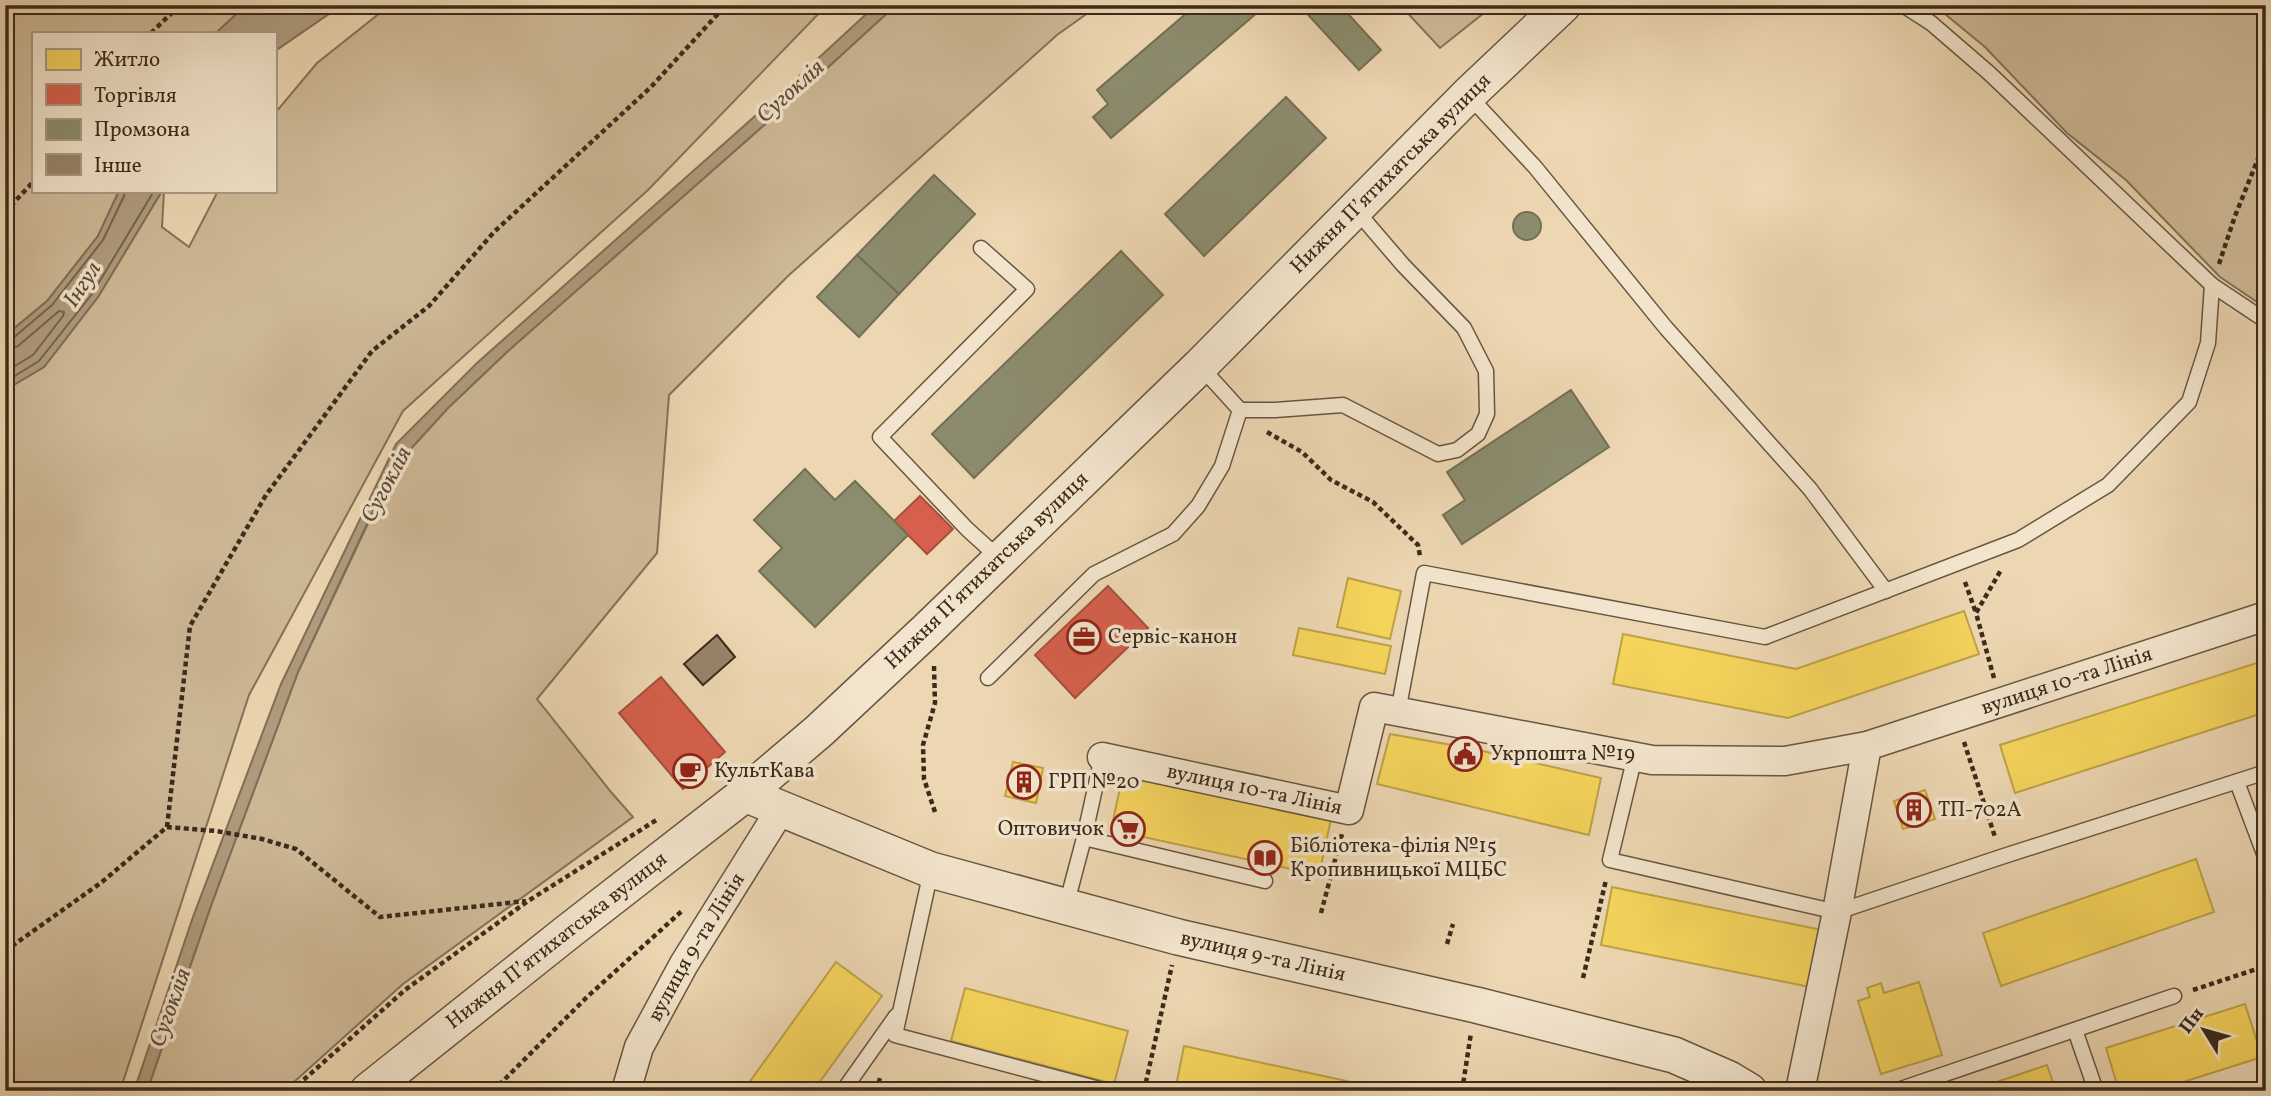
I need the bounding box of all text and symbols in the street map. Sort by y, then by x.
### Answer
legend [32,32,276,192]
text: Житло [94,46,160,75]
water label: Сугоклія [750,53,832,131]
street label: Нижня Пʼятихатська вулиця [1284,67,1498,281]
text: Торгівля [94,82,177,111]
text: Промзона [94,116,190,145]
text: Інше [94,152,142,181]
water label: Інгул [56,256,110,314]
water label: Сугоклія [354,441,420,529]
street label: Нижня Пʼятихатська вулиця [879,466,1096,676]
office icon: Сервіс-канон [1065,618,1103,656]
place label: Сервіс-канон [1108,623,1237,652]
street label: вулиця 10-та Лінія [1977,639,2156,722]
public building icon: Укрпошта №19 [1446,735,1484,773]
place label: Укрпошта №19 [1490,740,1635,769]
cafe icon: КультКава [671,752,709,790]
place label: КультКава [714,757,815,786]
street label: вулиця 10-та Лінія [1164,757,1345,823]
building icon: ГРП №20 [1005,763,1043,801]
place label: ГРП №20 [1048,768,1139,797]
building icon: ТП-702А [1895,791,1933,829]
place label: ТП-702А [1938,796,2022,825]
supermarket icon: Оптовичок [1109,810,1147,848]
place label: Оптовичок [998,815,1104,844]
place label: Бібліотека-філія №15 Кропивницької МЦБС [1290,832,1507,885]
library icon: Бібліотека-філія №15 Кропивницької МЦБС [1246,839,1284,877]
street label: Нижня Пʼятихатська вулиця [440,845,674,1037]
street label: вулиця 9-та Лінія [641,867,752,1027]
street label: вулиця 9-та Лінія [1178,923,1348,989]
water label: Сугоклія [142,964,200,1052]
north arrow [2170,995,2240,1064]
text: Пн [2174,1002,2211,1040]

